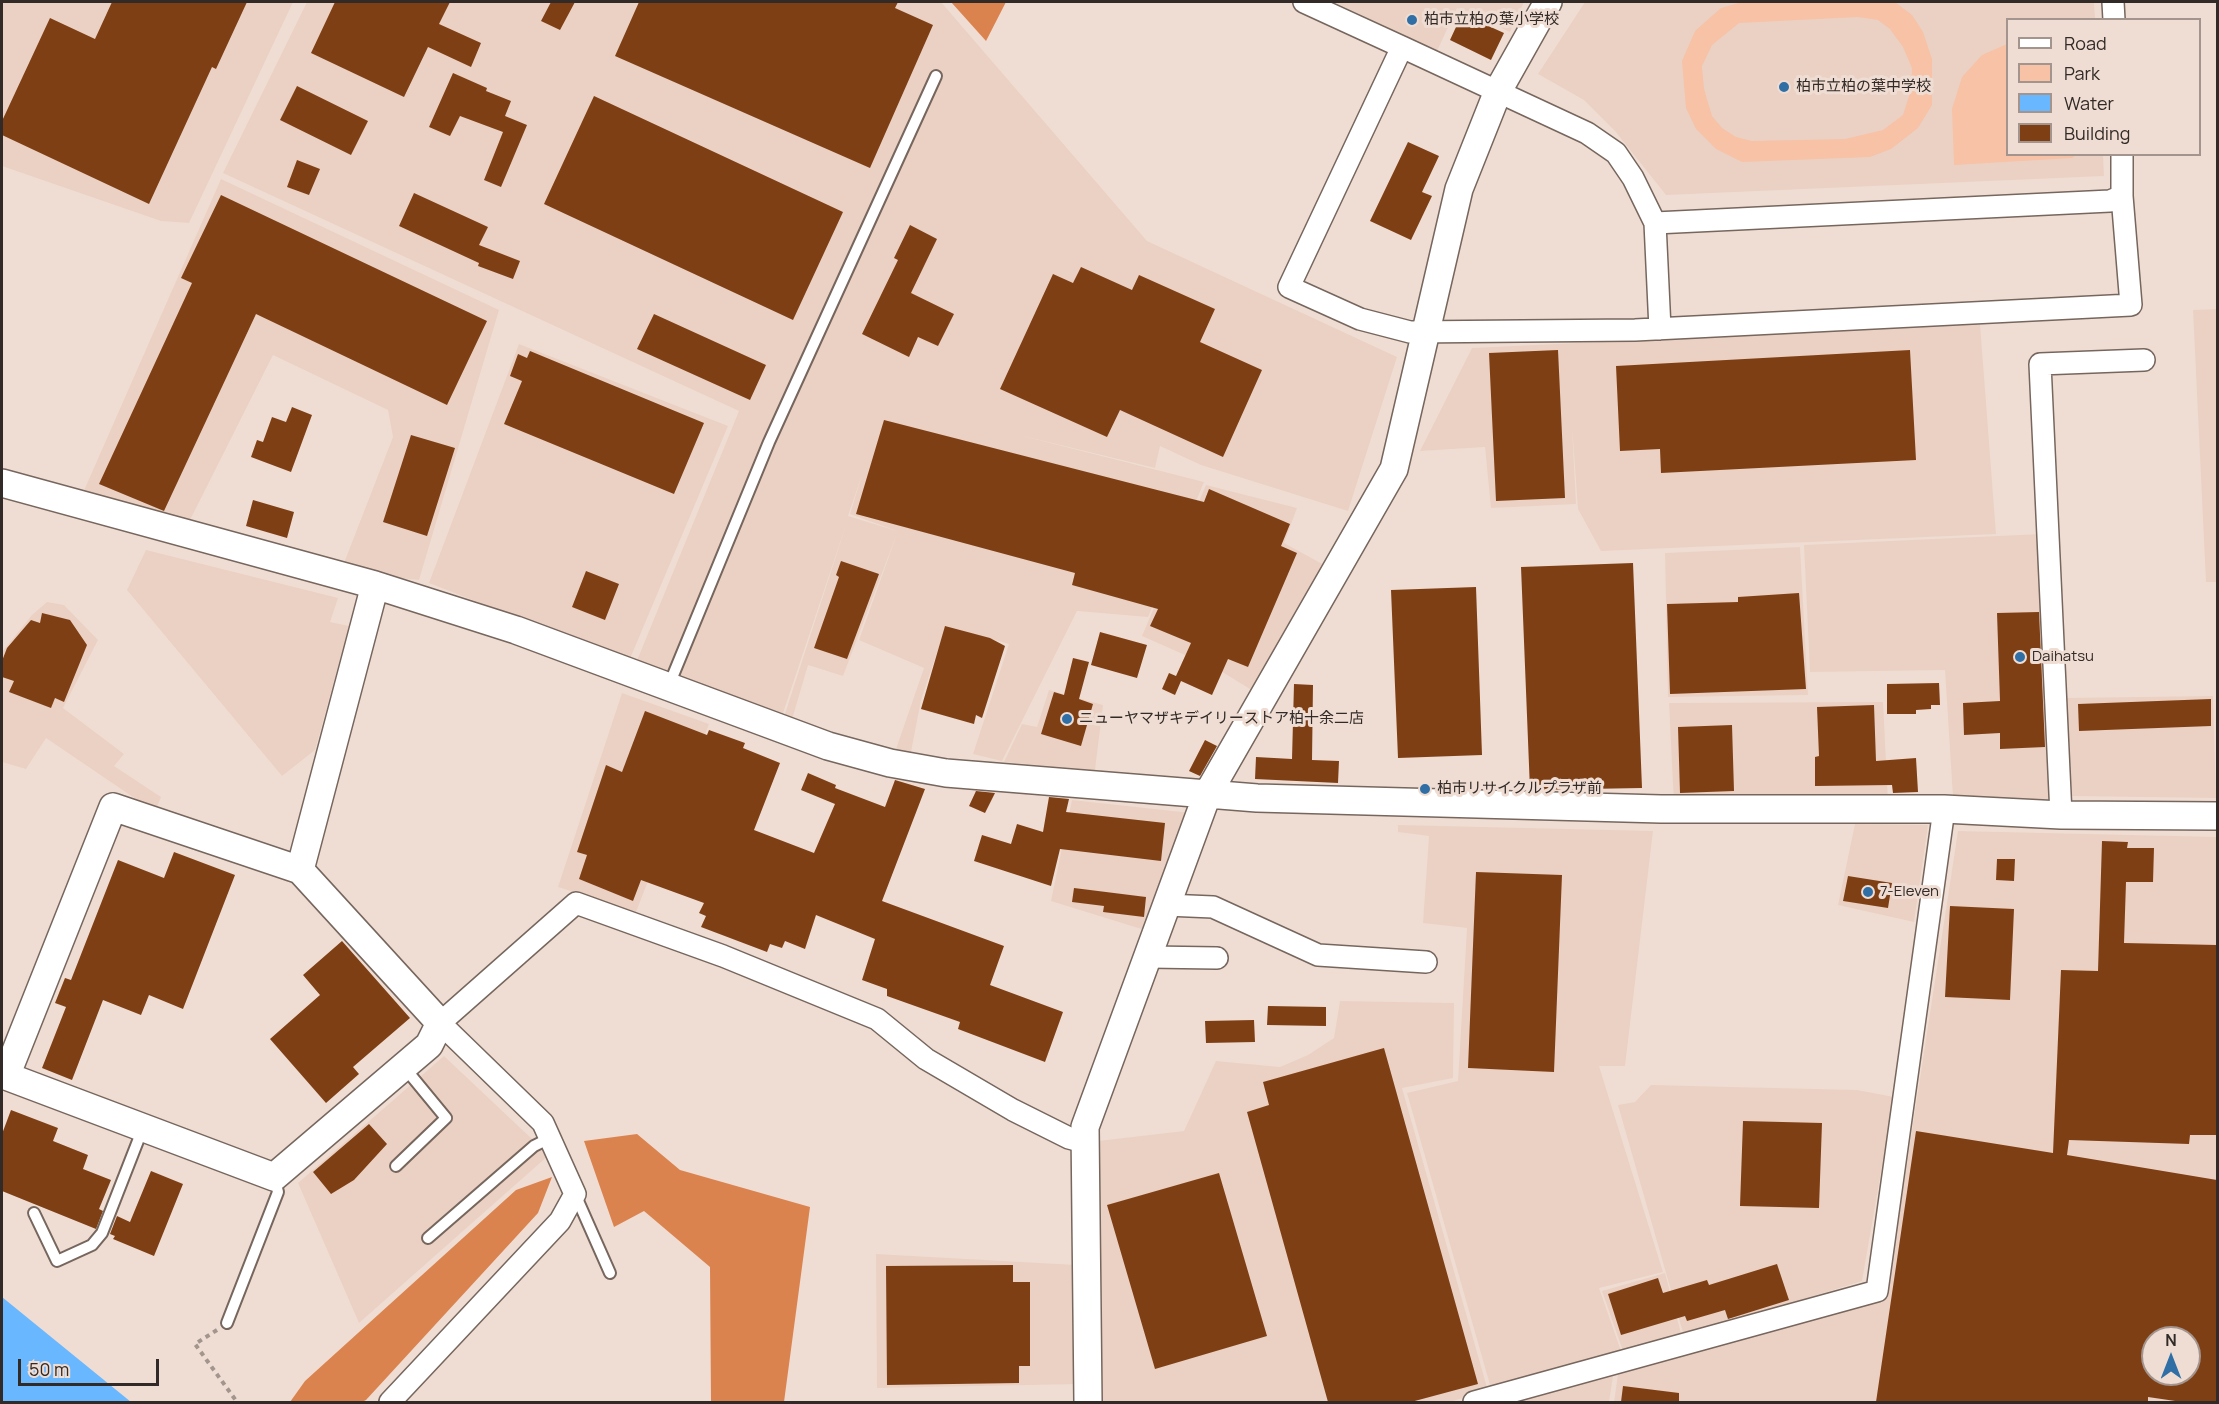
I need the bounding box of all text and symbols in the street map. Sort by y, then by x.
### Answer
place label: 柏市立柏の葉小学校 [1424,11,1559,29]
marker: 柏市立柏の葉小学校 [1405,13,1419,27]
legend [2006,18,2201,156]
text: Road [2064,31,2107,55]
text: Park [2064,61,2100,85]
place label: 柏市立柏の葉中学校 [1796,78,1931,96]
marker: 柏市立柏の葉中学校 [1777,80,1791,94]
text: Water [2064,91,2114,115]
text: Building [2064,121,2130,145]
place label: Daihatsu [2032,648,2094,666]
marker: Daihatsu [2013,650,2027,664]
place label: ニューヤマザキデイリーストア柏十余二店 [1079,710,1364,728]
marker: ニューヤマザキデイリーストア柏十余二店 [1060,712,1074,726]
place label: 柏市リサイクルプラザ前 [1437,780,1602,798]
marker: 柏市リサイクルプラザ前 [1418,782,1432,796]
place label: 7-Eleven [1880,883,1939,901]
marker: 7-Eleven [1861,885,1875,899]
north arrow [2141,1326,2201,1386]
text: N [2165,1329,2177,1351]
scale bar [21,1347,162,1385]
text: 50 m [29,1357,69,1381]

